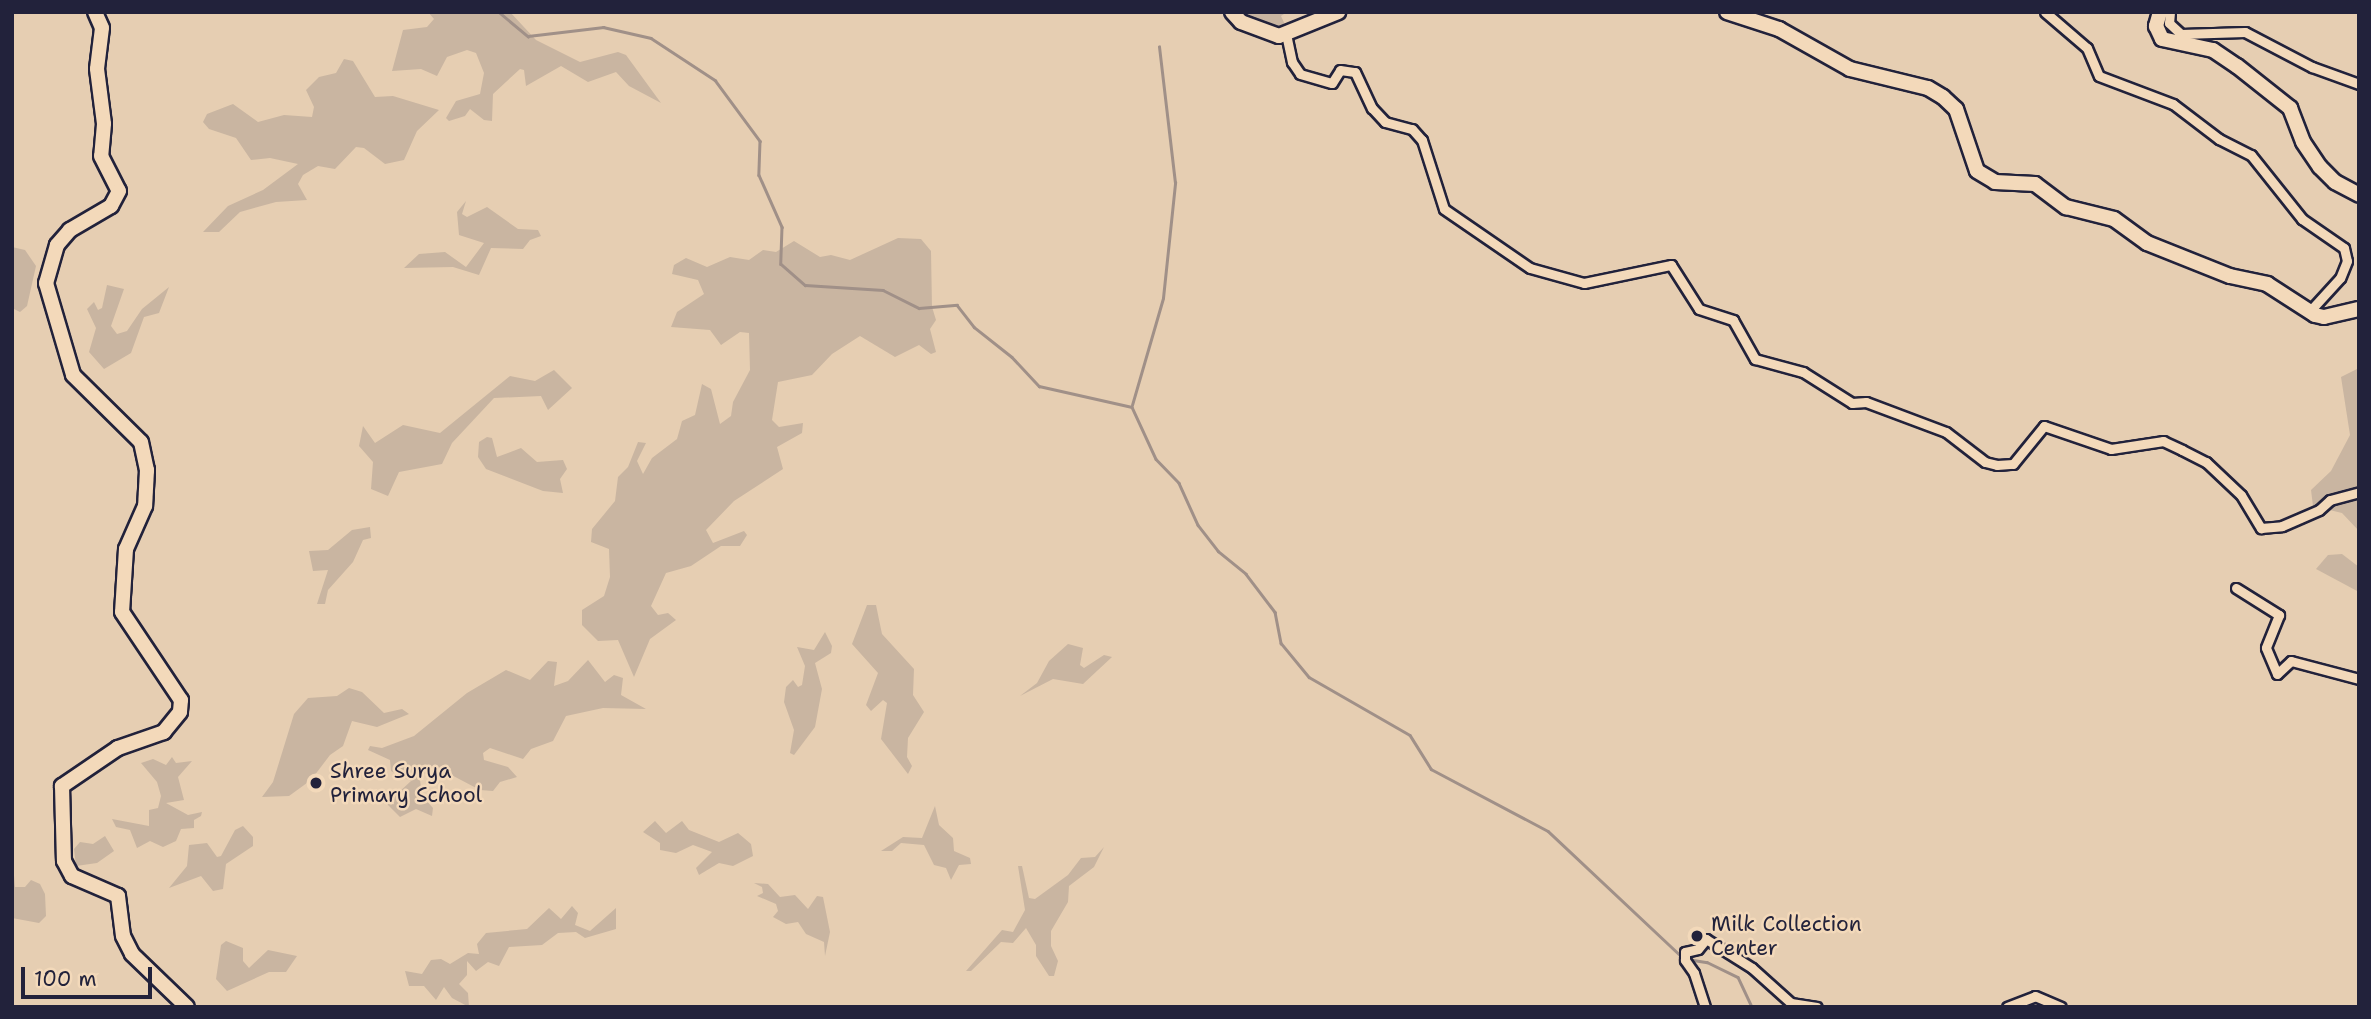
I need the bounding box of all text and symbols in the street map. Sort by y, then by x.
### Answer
place label: Shree Surya Primary School [330,758,482,808]
marker: Shree Surya Primary School [308,775,324,791]
place label: Milk Collection Center [1711,911,1862,961]
marker: Milk Collection Center [1689,928,1705,944]
scale bar [24,953,156,997]
text: 100 m [34,965,97,993]

